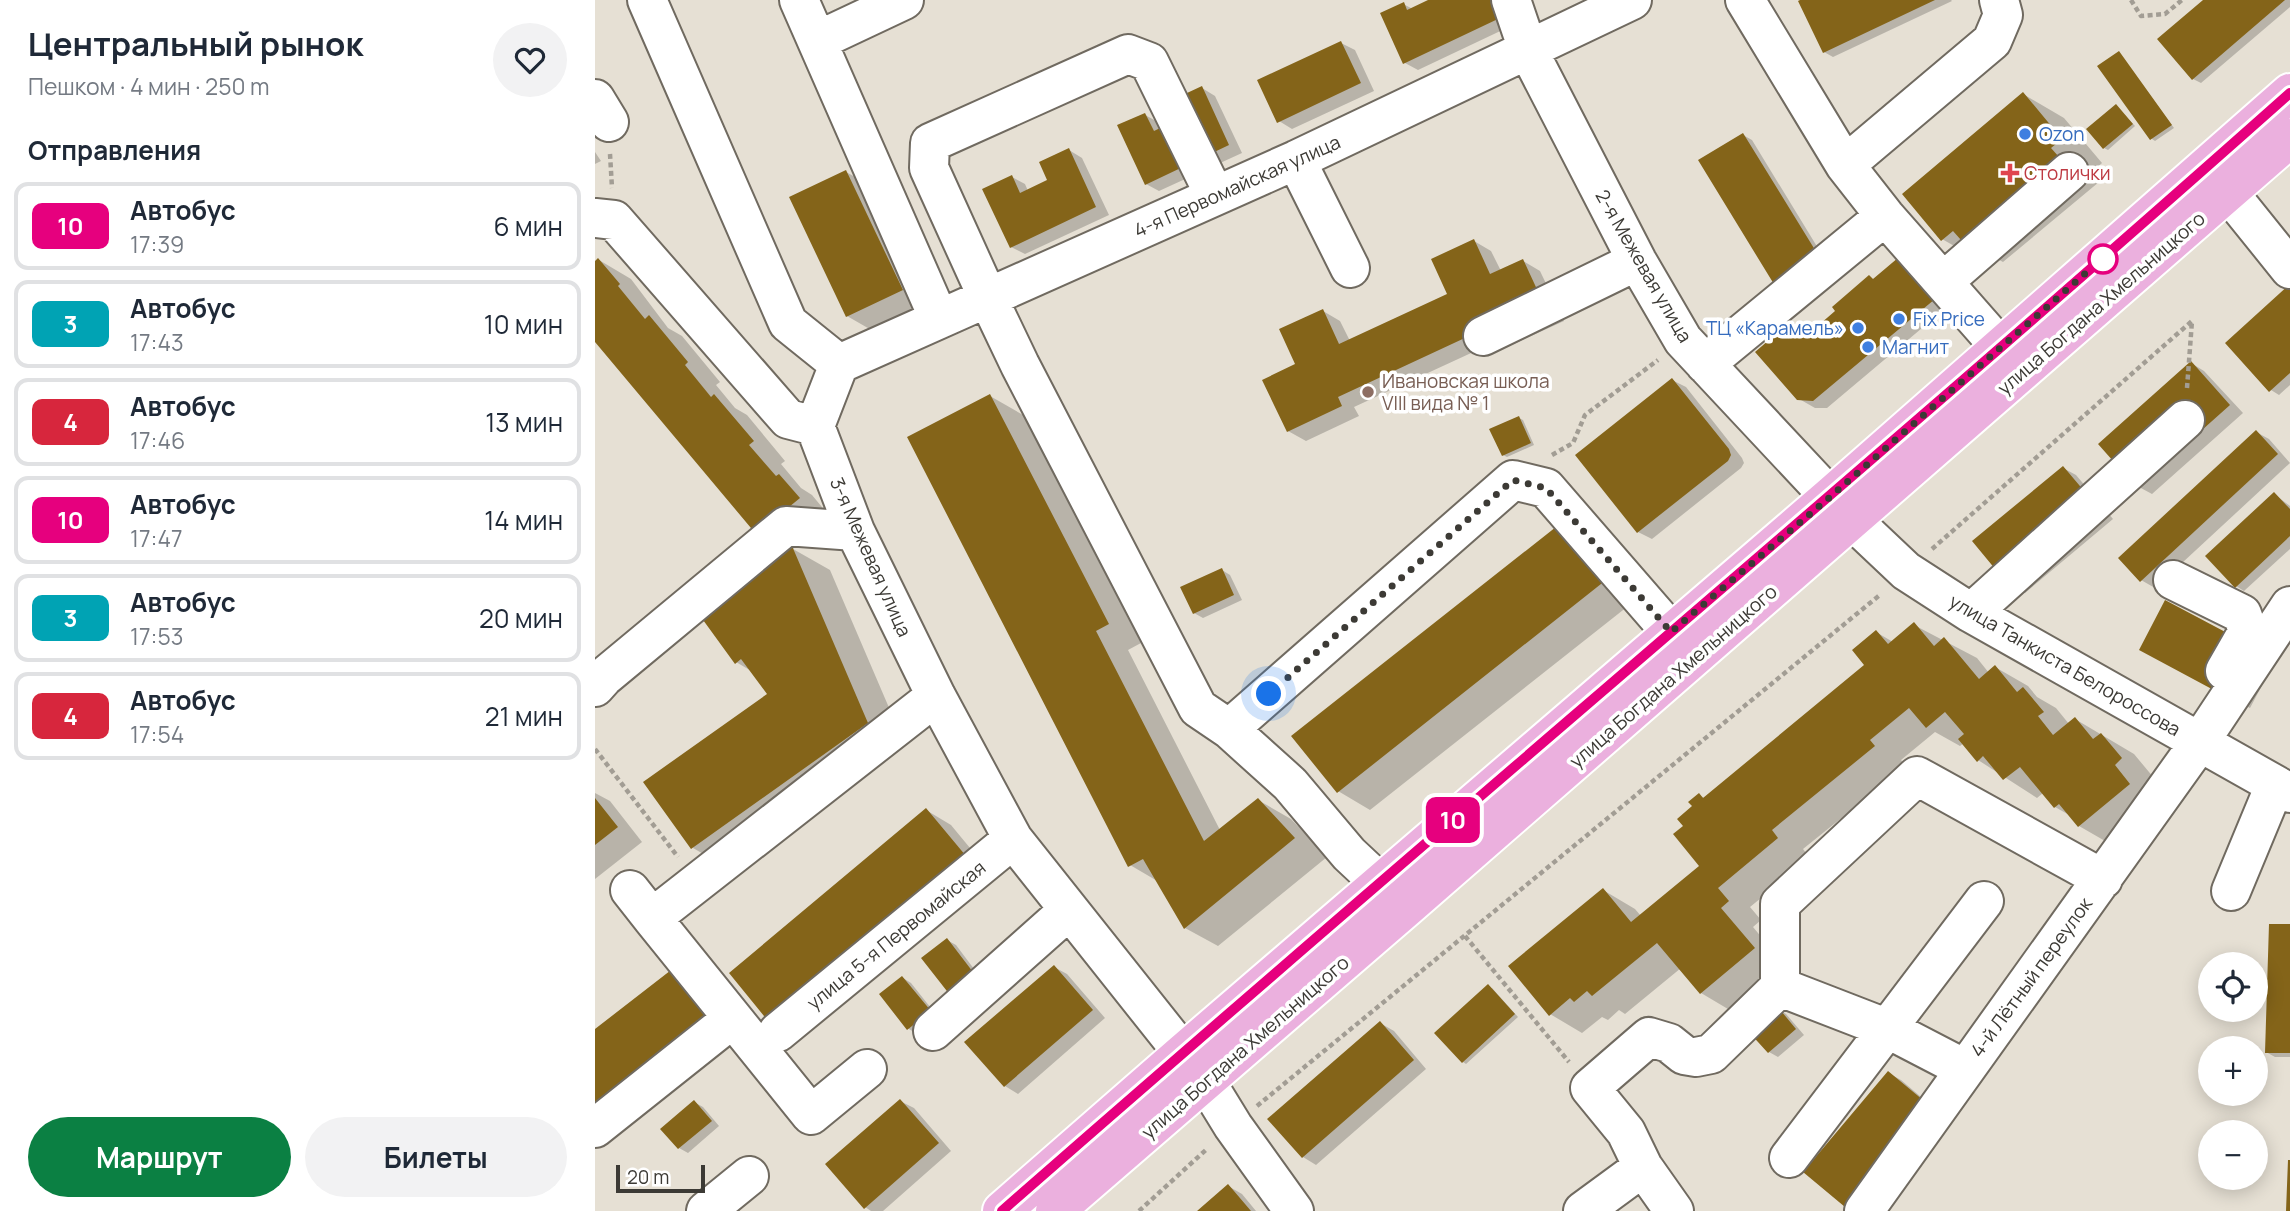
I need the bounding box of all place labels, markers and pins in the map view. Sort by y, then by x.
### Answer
place label: Ozon [2039,121,2085,147]
marker: Ozon [2017,126,2033,142]
place label: Столички [2024,160,2111,186]
marker: Столички [2002,165,2018,181]
unlabelled marker [2088,244,2118,274]
place label: Fix Price [1913,306,1985,332]
marker: Fix Price [1891,311,1907,327]
place label: ТЦ «Карамель» [1706,315,1844,341]
marker: ТЦ «Карамель» [1850,320,1866,336]
place label: Магнит [1882,334,1949,360]
marker: Магнит [1860,339,1876,355]
place label: Ивановская школа VIII вида № 1 [1382,368,1550,416]
marker: Ивановская школа VIII вида № 1 [1360,384,1376,400]

